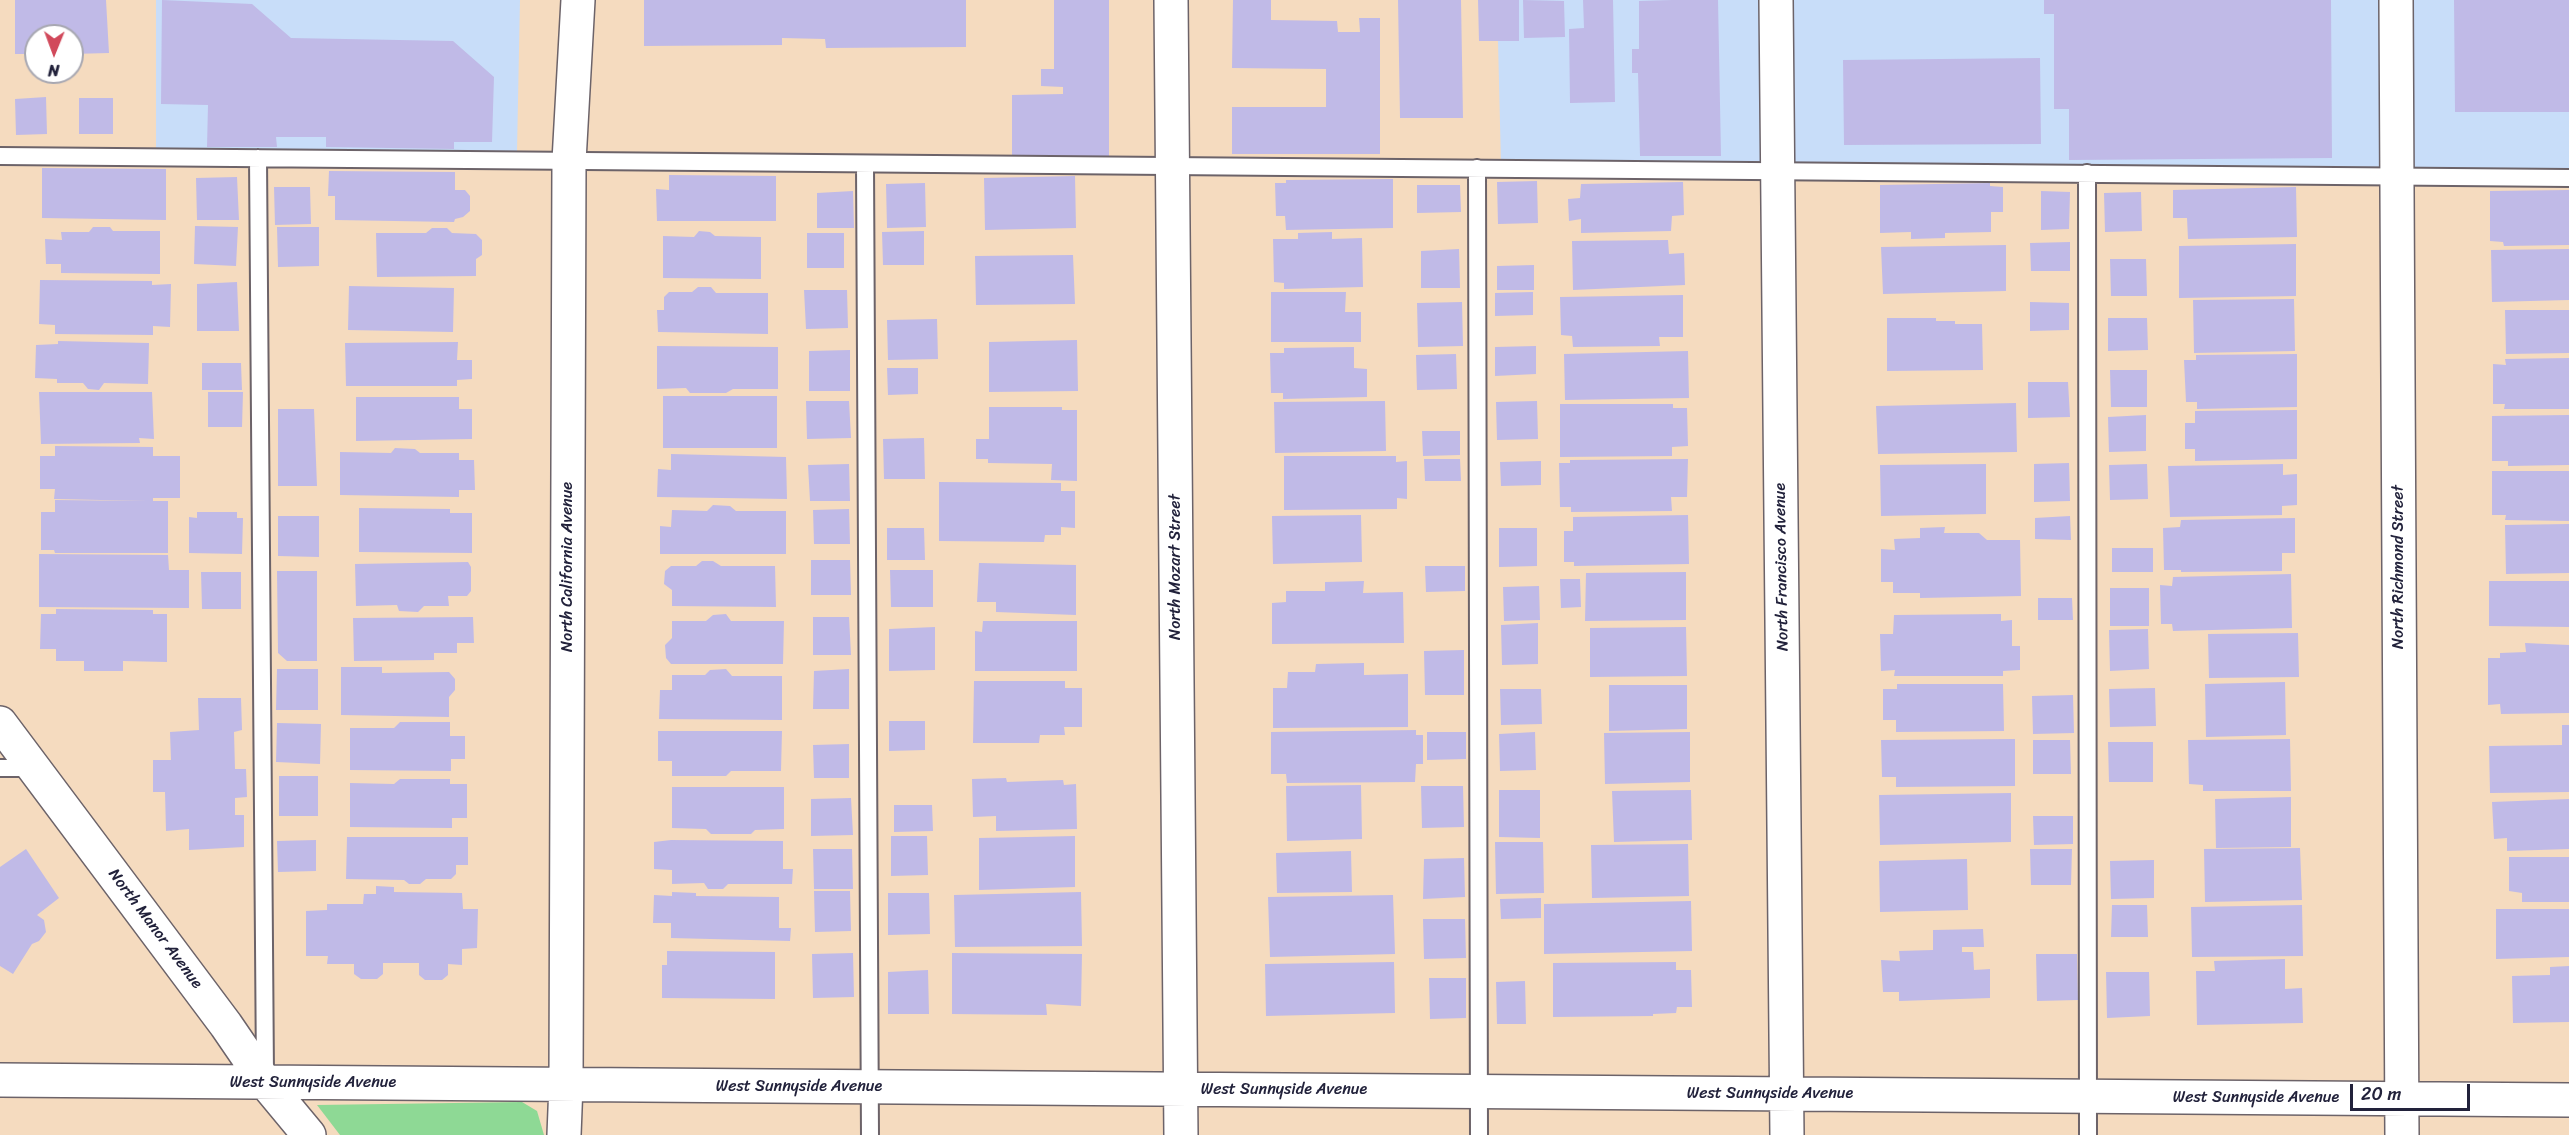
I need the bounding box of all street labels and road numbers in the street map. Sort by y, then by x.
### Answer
street label: North California Avenue [558,482,578,652]
street label: North Francisco Avenue [1771,483,1793,651]
street label: North Richmond Street [2389,485,2409,649]
street label: North Mozart Street [1166,494,1186,640]
street label: North Manor Avenue [104,865,206,993]
street label: West Sunnyside Avenue [230,1073,396,1093]
street label: West Sunnyside Avenue [716,1077,882,1097]
street label: West Sunnyside Avenue [1201,1080,1367,1100]
street label: West Sunnyside Avenue [1687,1084,1853,1104]
street label: West Sunnyside Avenue [2173,1088,2339,1108]

